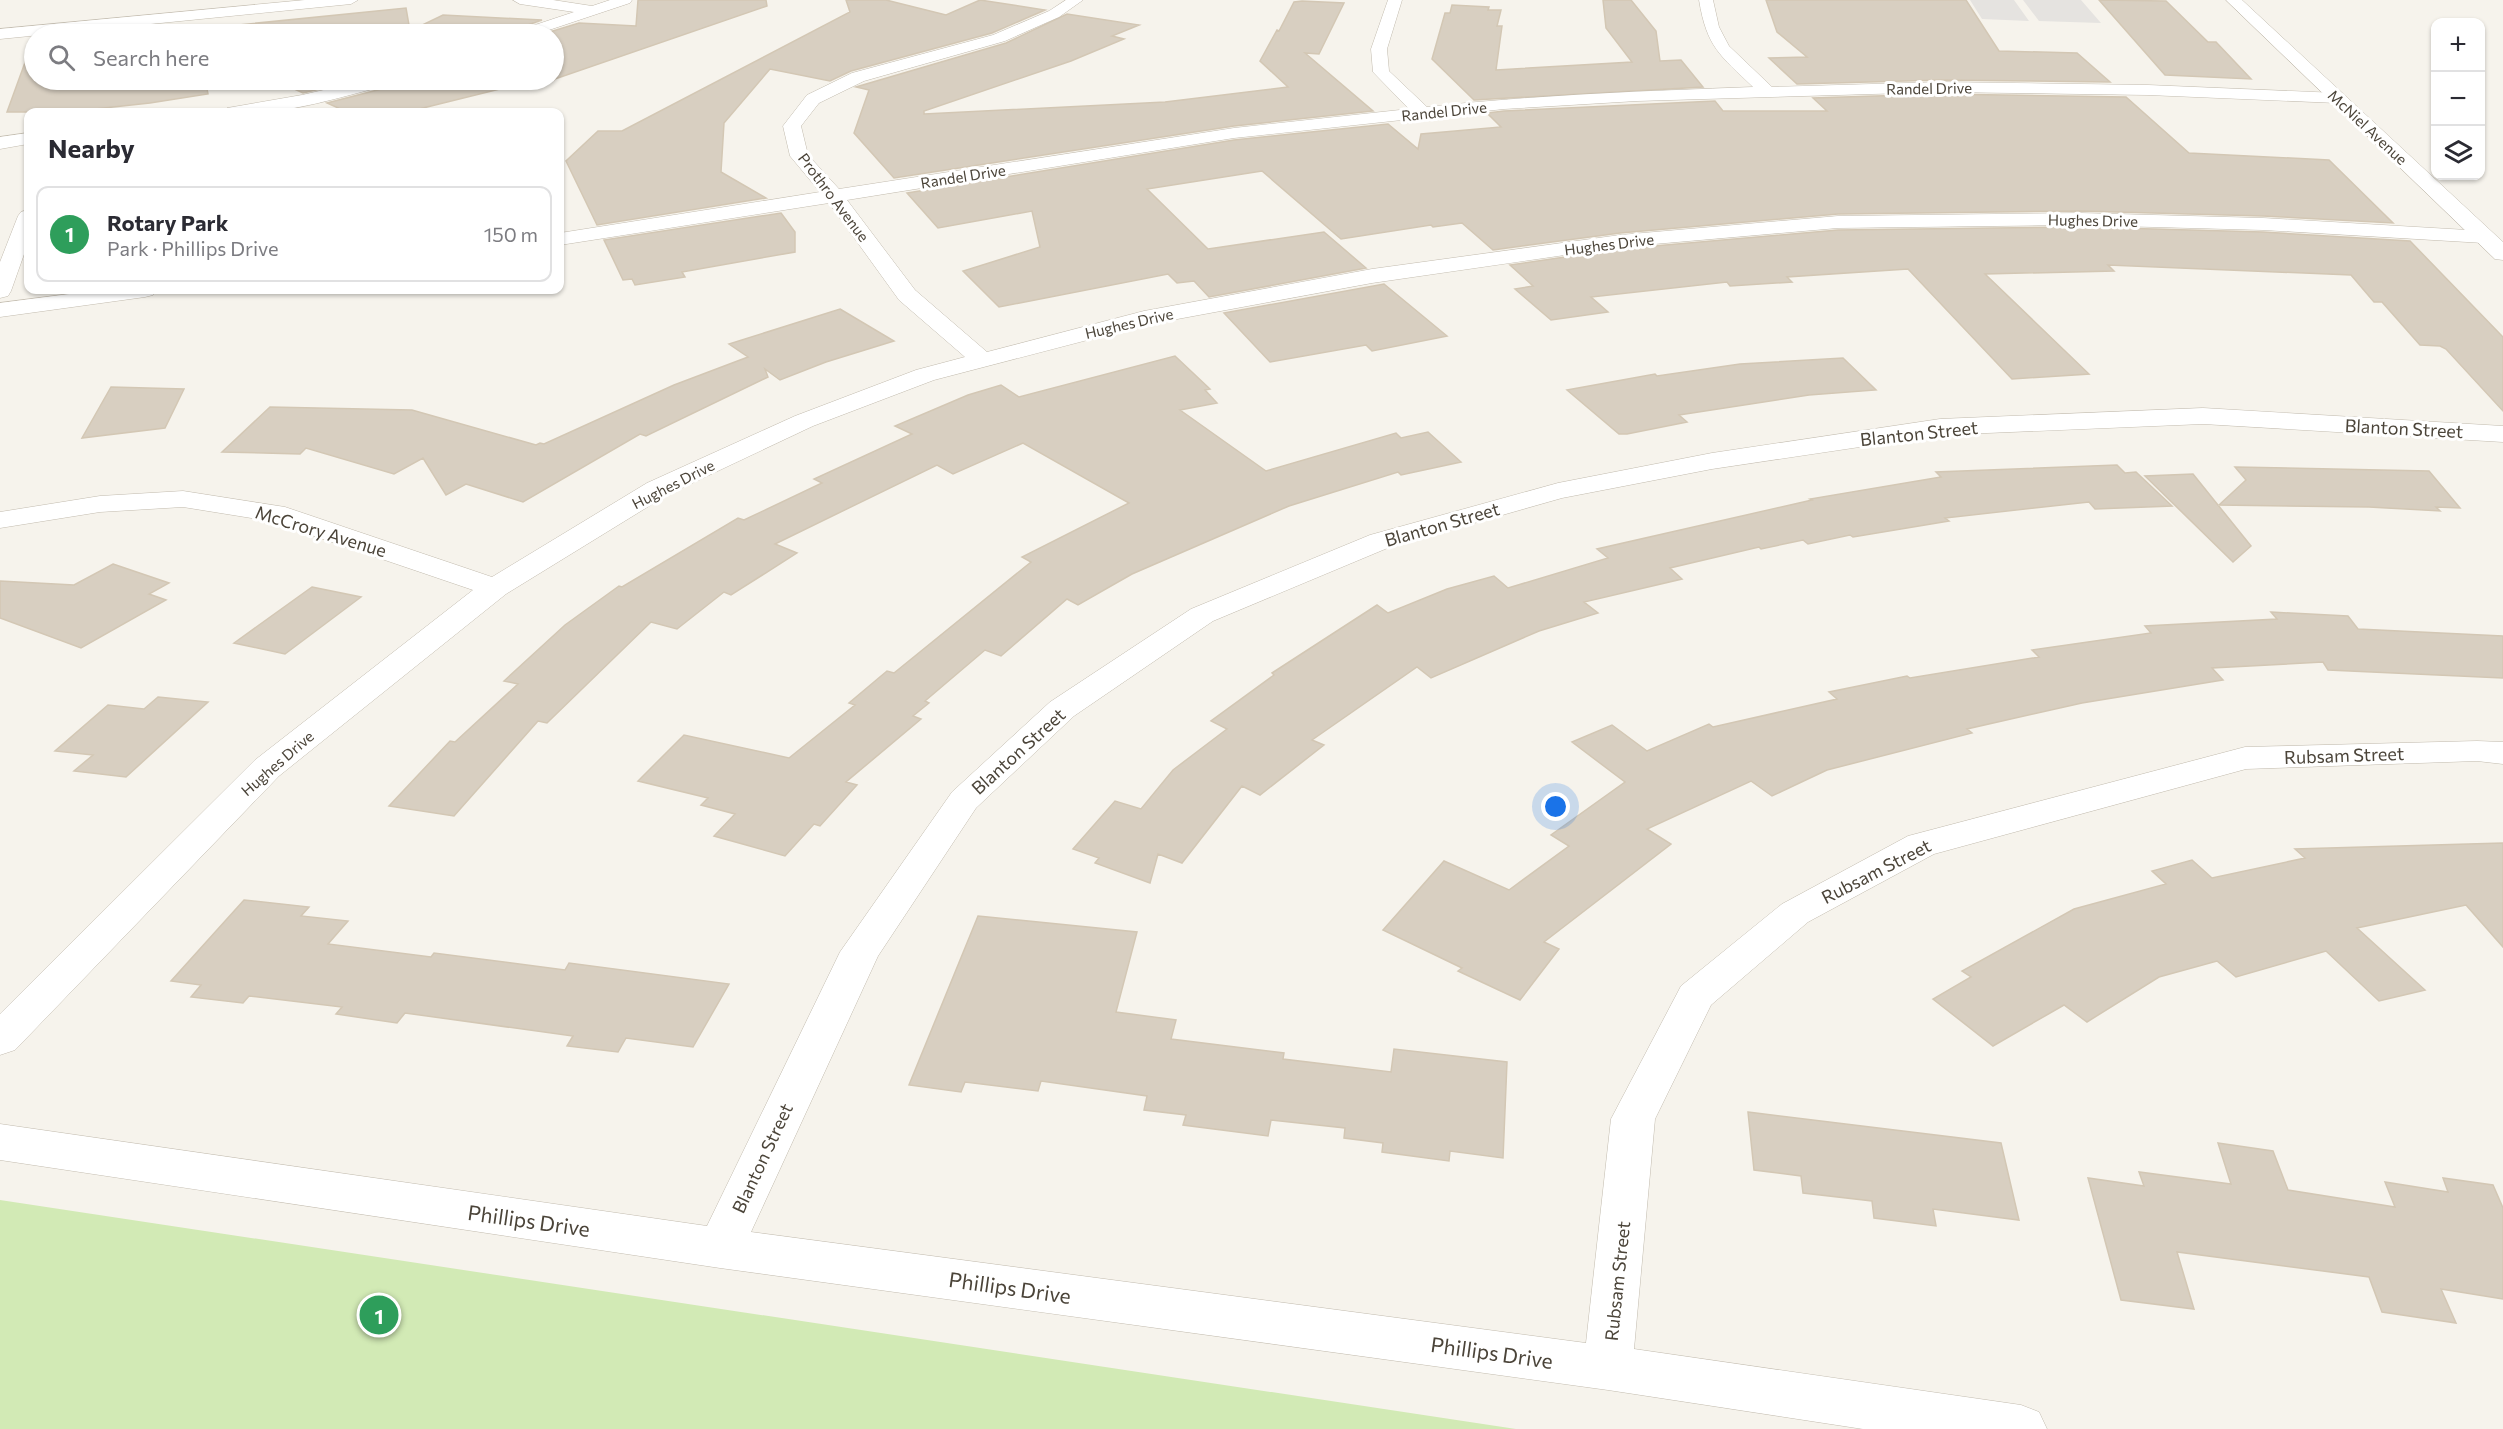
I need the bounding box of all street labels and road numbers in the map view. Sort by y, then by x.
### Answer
street label: Randel Drive [1886,78,1972,98]
street label: McNiel Avenue [2325,86,2411,168]
street label: Randel Drive [1400,98,1488,124]
street label: Prothro Avenue [795,149,873,245]
street label: Randel Drive [919,160,1007,192]
street label: Hughes Drive [2048,210,2138,230]
street label: Hughes Drive [1563,230,1655,258]
street label: Hughes Drive [1083,304,1175,342]
street label: Blanton Street [2344,414,2464,442]
street label: Blanton Street [1859,416,1979,450]
street label: Hughes Drive [629,455,717,512]
street label: Blanton Street [1382,497,1502,551]
street label: McCrory Avenue [253,501,389,561]
street label: Blanton Street [967,703,1069,799]
street label: Hughes Drive [237,727,317,799]
street label: Rubsam Street [2284,742,2404,768]
street label: Rubsam Street [1817,834,1935,908]
street label: Blanton Street [727,1100,797,1216]
street label: Phillips Drive [466,1199,592,1241]
street label: Rubsam Street [1600,1220,1634,1342]
street label: Phillips Drive [947,1266,1073,1308]
street label: Phillips Drive [1429,1331,1555,1373]

